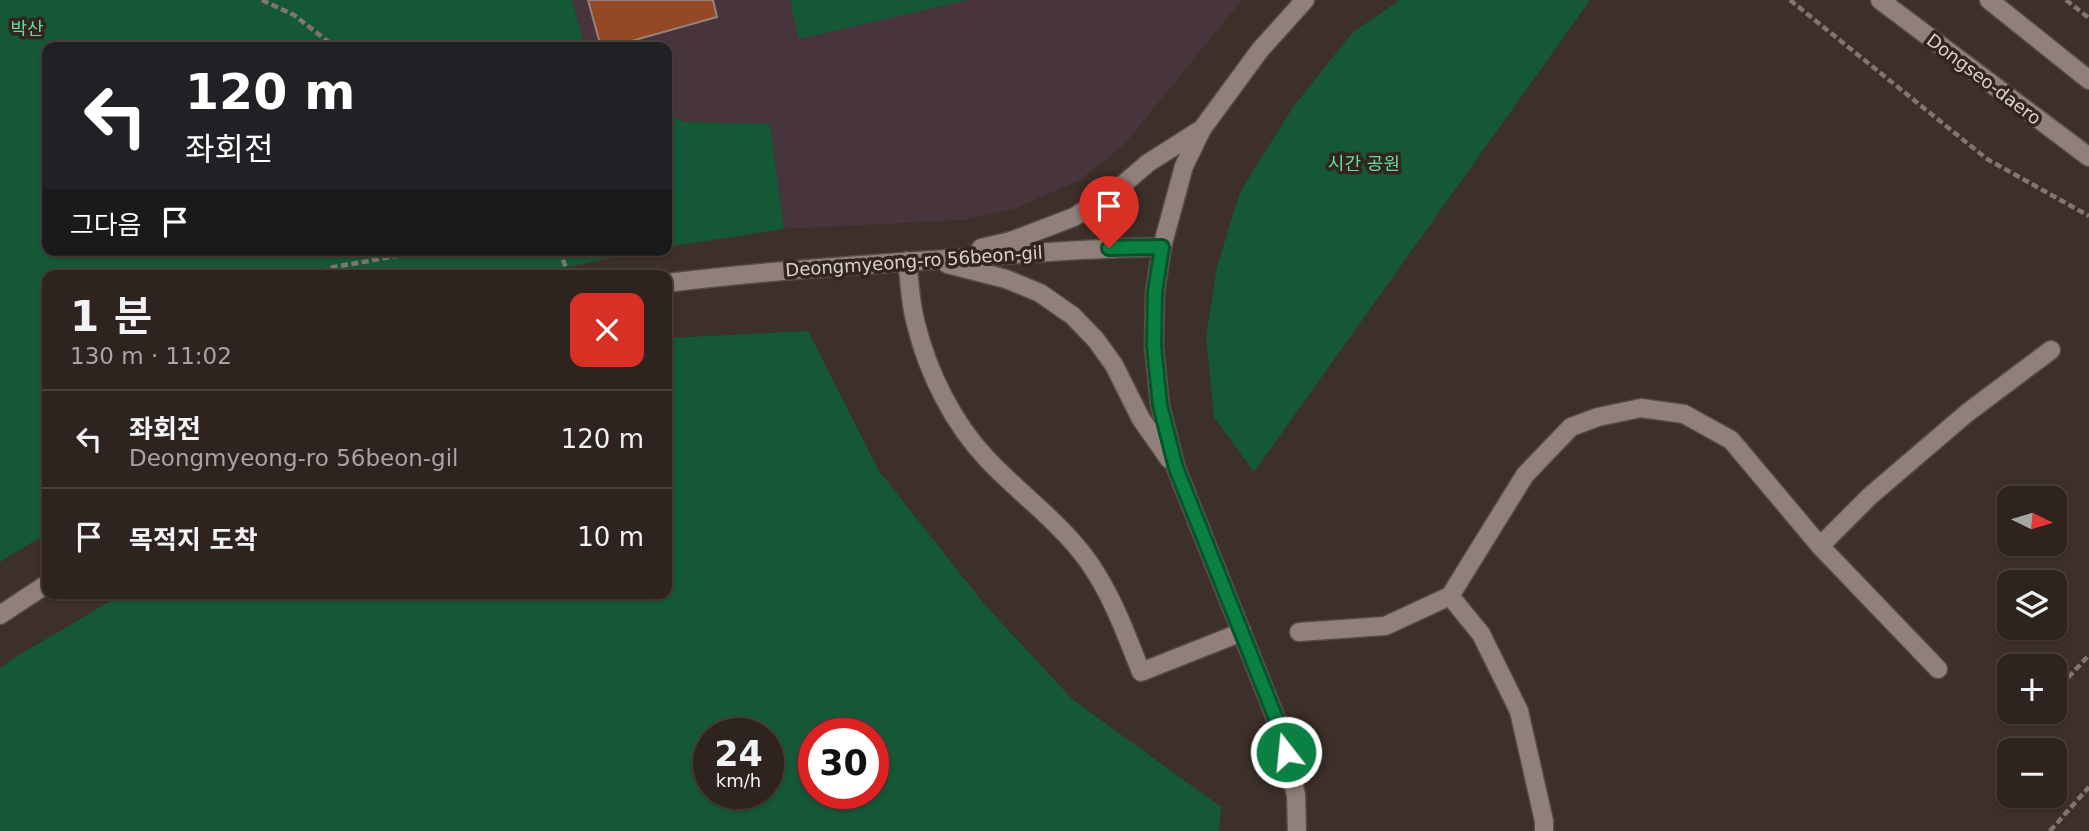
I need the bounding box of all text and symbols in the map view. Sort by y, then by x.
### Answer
park label: 박산 [10,18,44,39]
street label: Dongseo-daero [1923,29,2045,129]
text: 120 m [185,64,355,121]
icon: left [70,70,161,161]
text: 좌회전 [185,130,273,168]
park label: 시간 공원 [1328,153,1400,174]
pin [1079,176,1139,248]
icon: arrive [1090,187,1128,225]
icon: arrive [156,203,194,241]
text: 그다음 [70,210,142,240]
street label: Deongmyeong-ro 56beon-gil [785,242,1043,280]
text: 1 분 [70,292,153,341]
button: close [570,293,644,367]
text: 130 m · 11:02 [70,343,232,369]
text: 좌회전 [129,414,201,444]
icon: left [70,420,108,458]
text: 120 m [561,424,644,454]
text: Deongmyeong-ro 56beon-gil [129,445,459,471]
north arrow [1997,486,2067,556]
map controls [1997,486,2067,808]
icon: arrive [70,518,108,556]
text: 10 m [577,522,644,552]
text: 목적지 도착 [129,525,258,555]
button: layers [1997,570,2067,640]
button: + [1997,654,2067,724]
position arrow [1249,715,1323,789]
speed limit sign: 30 [798,718,889,809]
text: 24 [714,734,763,774]
button: − [1997,738,2067,808]
text: km/h [716,770,761,791]

